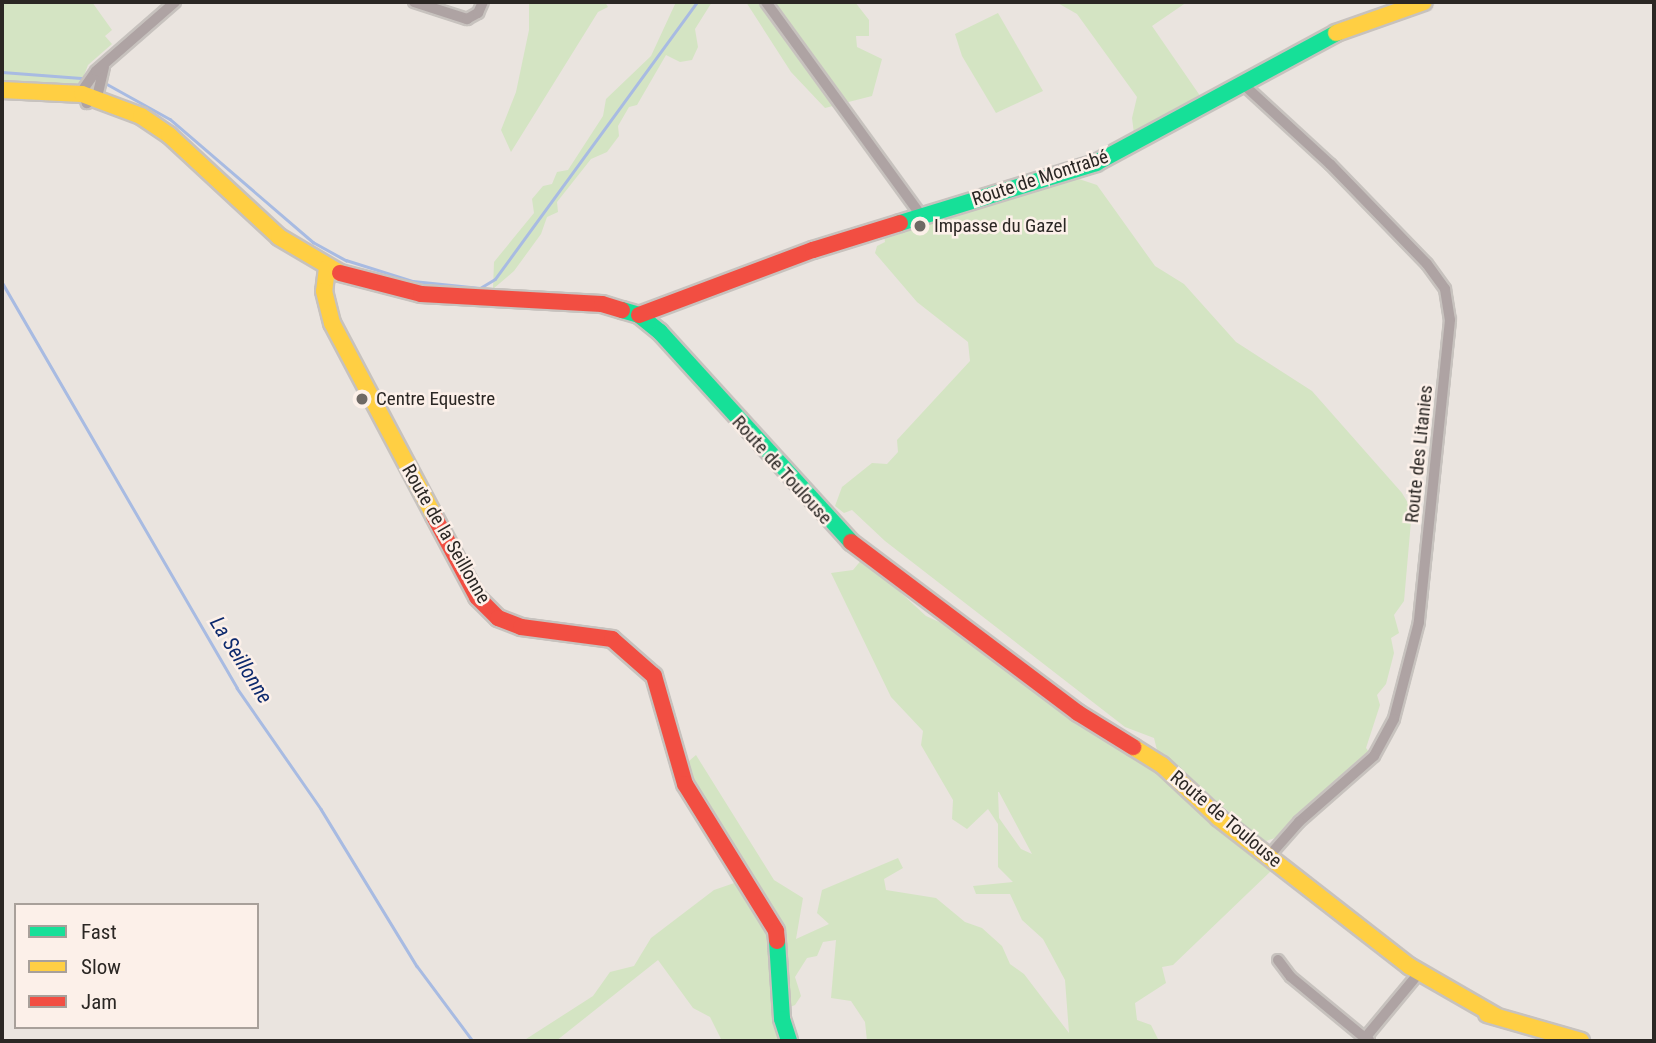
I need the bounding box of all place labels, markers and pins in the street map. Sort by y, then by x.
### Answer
place label: Impasse du Gazel [934,215,1067,237]
marker: Impasse du Gazel [912,218,928,234]
place label: Centre Equestre [376,388,495,410]
marker: Centre Equestre [354,391,370,407]

